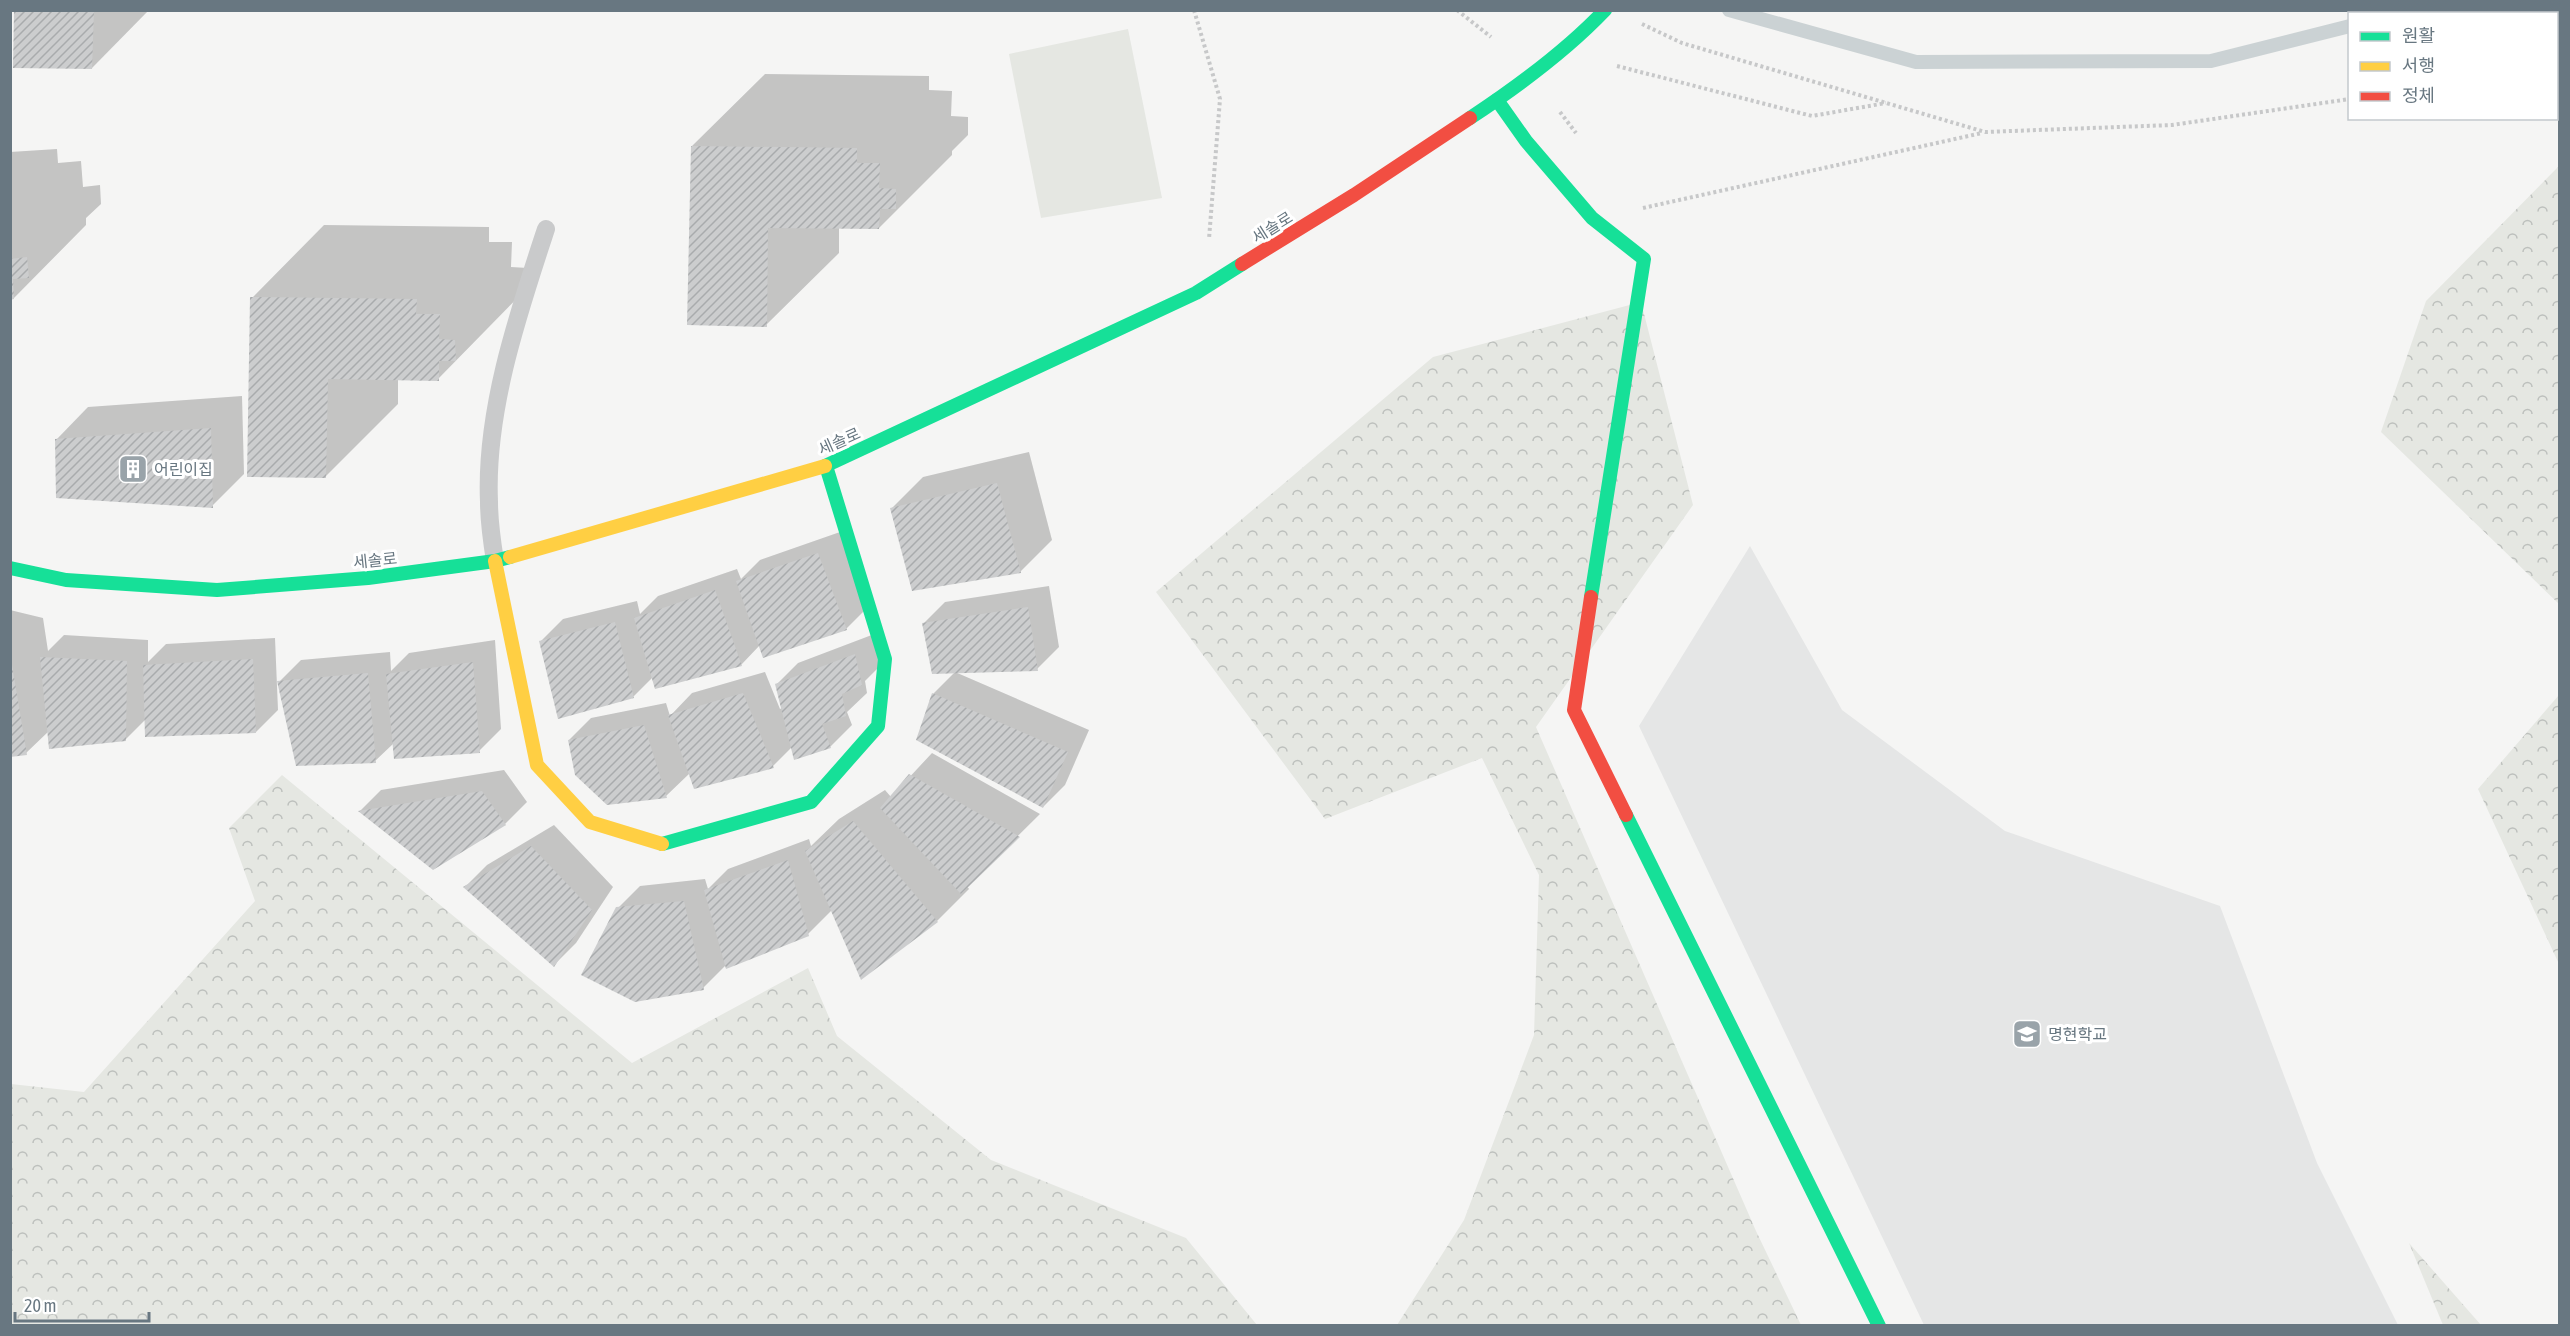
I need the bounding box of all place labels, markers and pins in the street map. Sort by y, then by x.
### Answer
building icon: 어린이집 [117,453,149,485]
place label: 어린이집 [154,460,213,478]
school or university icon: 명현학교 [2011,1018,2043,1050]
place label: 명현학교 [2048,1025,2107,1043]

